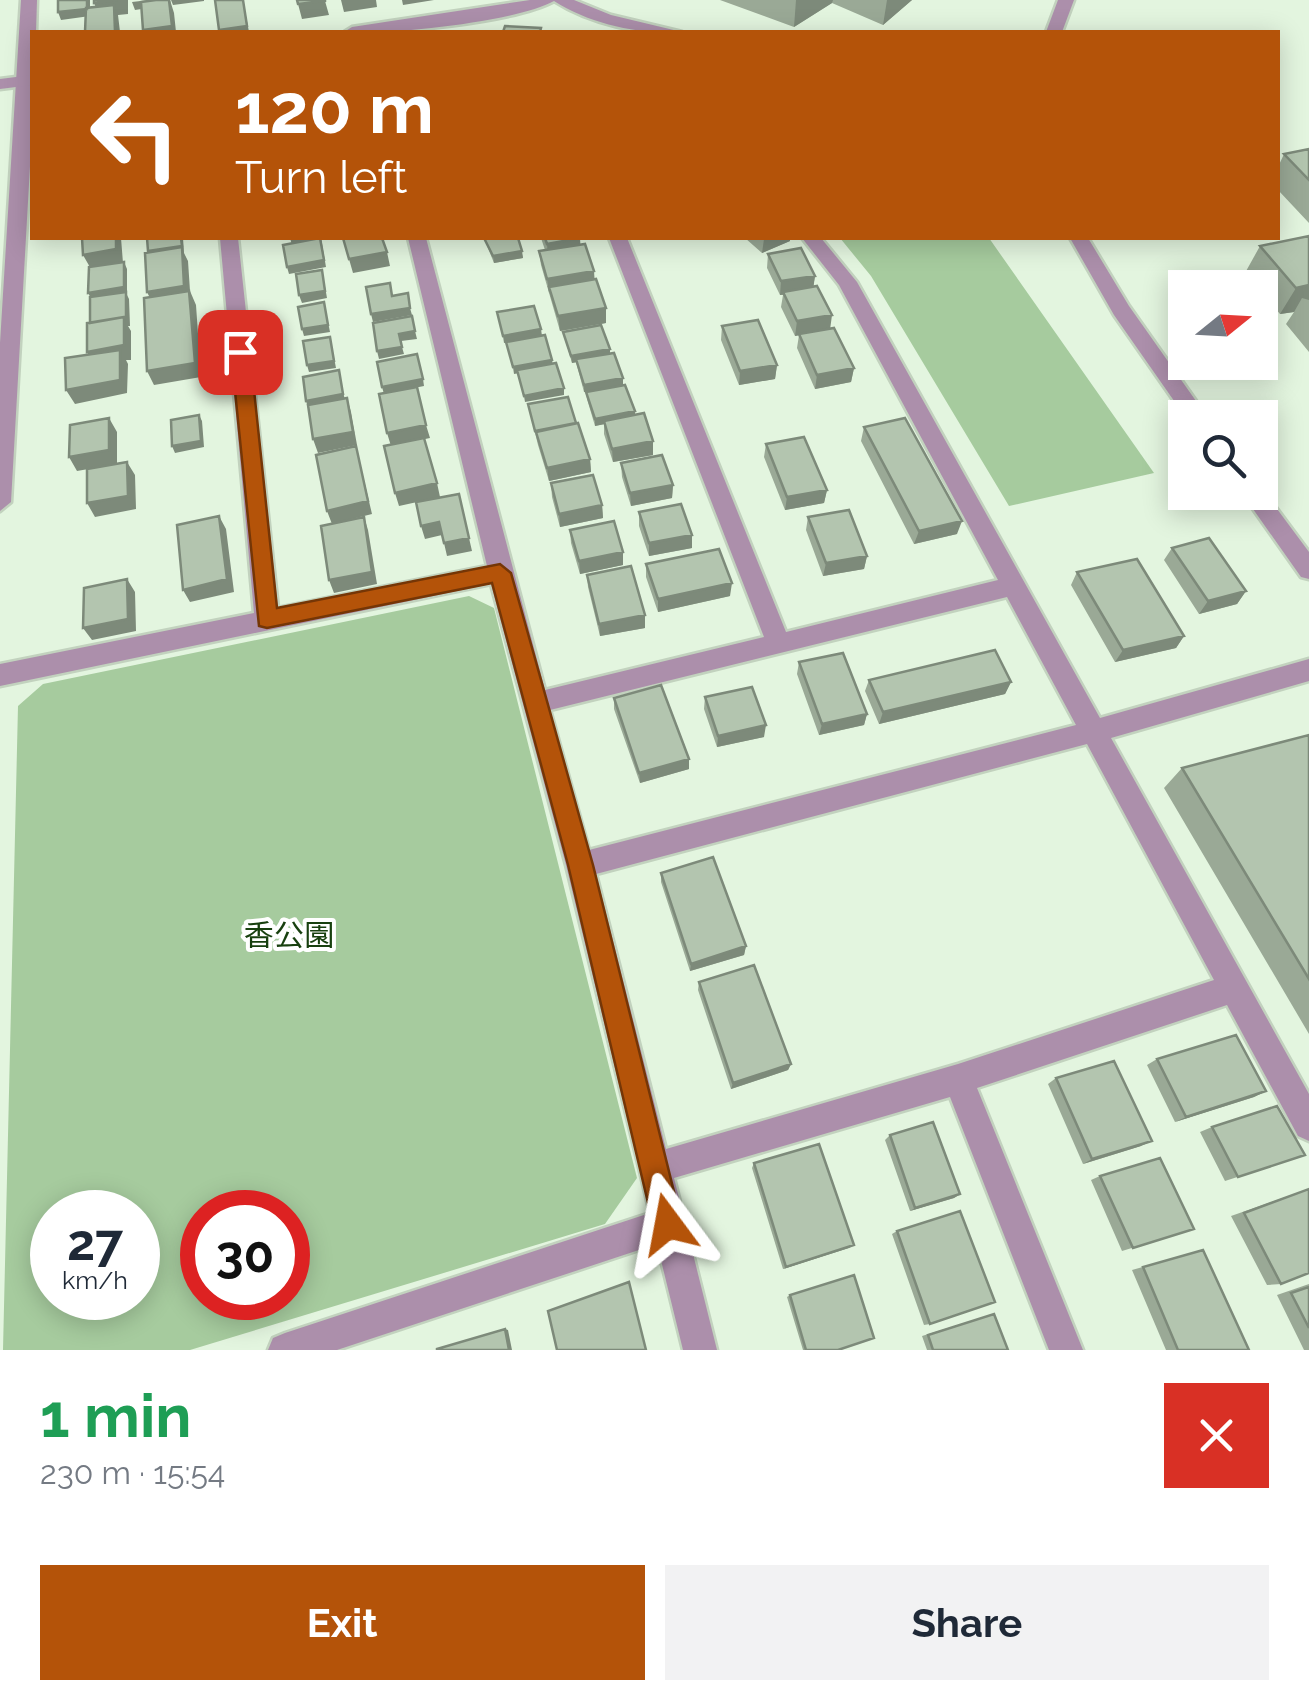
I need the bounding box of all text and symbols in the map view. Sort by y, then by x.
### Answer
text: 120 m [235,67,434,149]
icon: left [70,70,200,200]
text: Turn left [235,151,407,204]
north arrow [1168,270,1278,380]
map controls [1168,270,1278,510]
pin [198,310,283,395]
icon: arrive [213,325,268,380]
button: search [1168,400,1278,510]
park label: 香公園 [244,918,334,953]
position arrow [616,1172,720,1276]
speed limit sign: 30 [180,1190,310,1320]
text: 27 [67,1213,123,1272]
text: km/h [62,1265,128,1295]
text: 1 min [40,1381,191,1451]
button: close [1164,1383,1269,1488]
text: 230 m · 15:54 [40,1454,225,1491]
button: Exit [40,1565,645,1680]
button: Share [665,1565,1269,1680]

